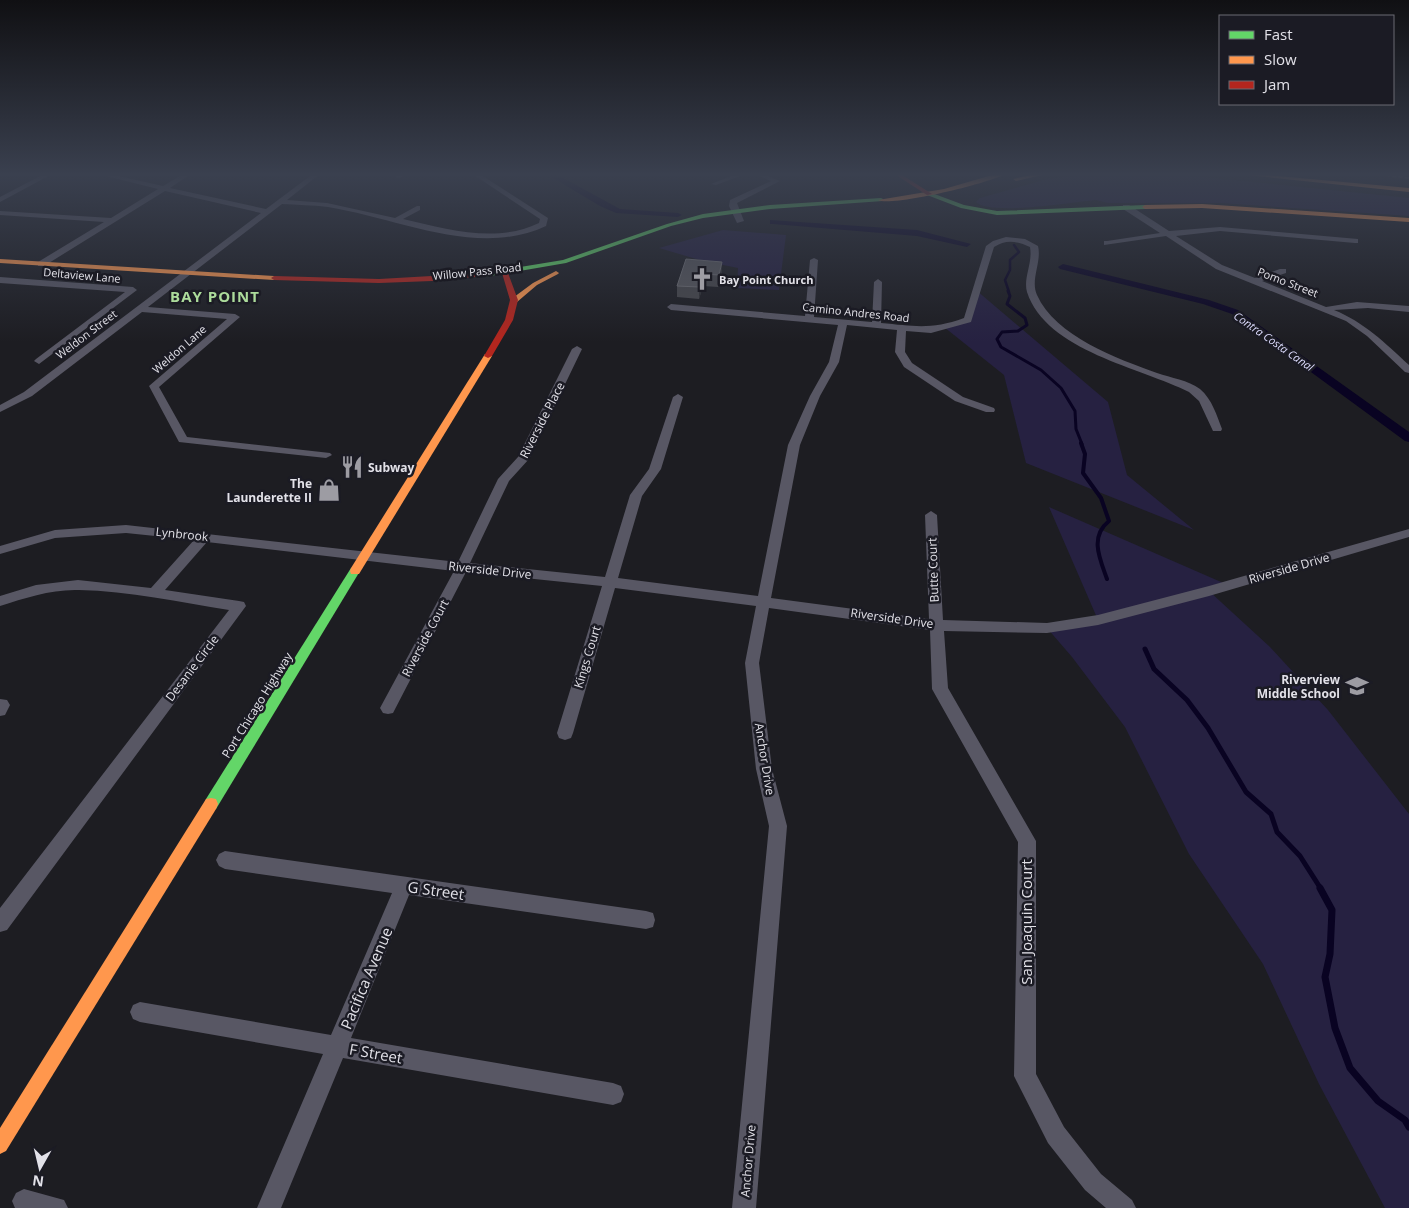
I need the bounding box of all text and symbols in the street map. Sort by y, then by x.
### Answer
legend [1219,15,1394,105]
text: Fast [1264,24,1293,44]
text: Slow [1264,49,1297,69]
text: Jam [1262,74,1290,94]
street label: Willow Pass Road [432,259,522,283]
street label: Deltaview Lane [43,264,121,286]
street label: Pomo Street [1256,264,1320,300]
church icon: Bay Point Church [689,266,715,292]
place label: Bay Point Church [719,272,813,287]
district label: BAY POINT [170,286,260,306]
street label: Camino Andres Road [802,299,910,325]
street label: Weldon Street [52,306,120,362]
water label: Contra Costa Canal [1231,308,1317,374]
street label: Weldon Lane [149,321,209,377]
street label: Riverside Place [515,379,569,461]
restaurant icon: Subway [339,454,365,480]
place label: Subway [368,459,415,476]
place label: The Launderette II [226,475,312,506]
shop icon: The Launderette II [316,477,342,503]
street label: Lynbrook [155,523,210,545]
street label: Butte Court [923,537,943,603]
street label: Riverside Drive [1247,548,1332,588]
street label: Riverside Drive [448,557,533,583]
street label: Riverside Court [397,596,453,680]
street label: Riverside Drive [850,604,935,632]
street label: Kings Court [569,624,605,690]
street label: Desanie Circle [161,631,223,705]
street label: Port Chicago Highway [218,648,297,761]
place label: Riverview Middle School [1257,671,1341,702]
school or university icon: Riverview Middle School [1344,673,1370,699]
street label: Anchor Drive [751,722,779,796]
street label: San Joaquin Court [1016,859,1036,985]
street label: G Street [407,876,465,904]
street label: Pacifica Avenue [336,924,396,1032]
street label: F Street [348,1039,404,1067]
street label: Anchor Drive [736,1124,760,1198]
north arrow [15,1143,65,1193]
text: N [31,1171,45,1192]

